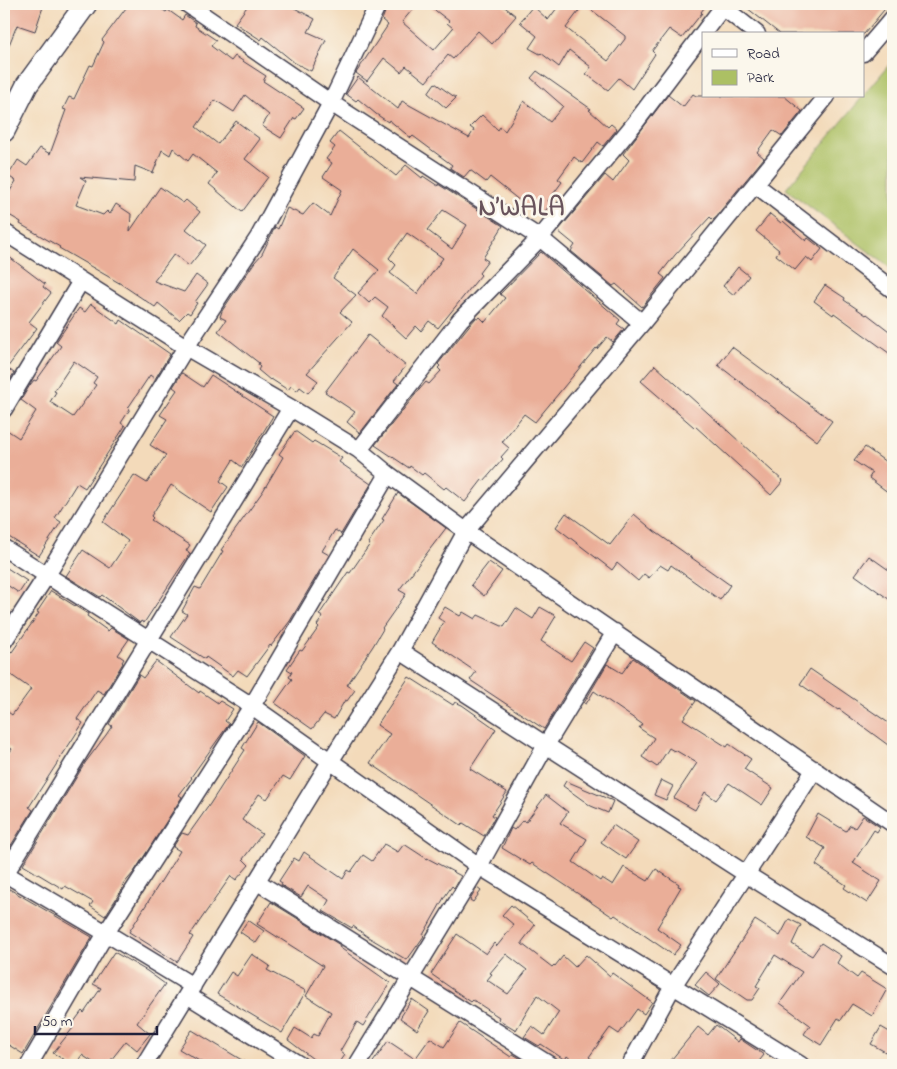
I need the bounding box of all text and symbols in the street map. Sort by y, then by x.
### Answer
legend [702,32,864,98]
text: Road [747,43,780,65]
text: Park [747,67,775,89]
district label: N’WALA [478,190,566,228]
scale bar [35,1004,158,1036]
text: 50 m [42,1011,73,1033]

